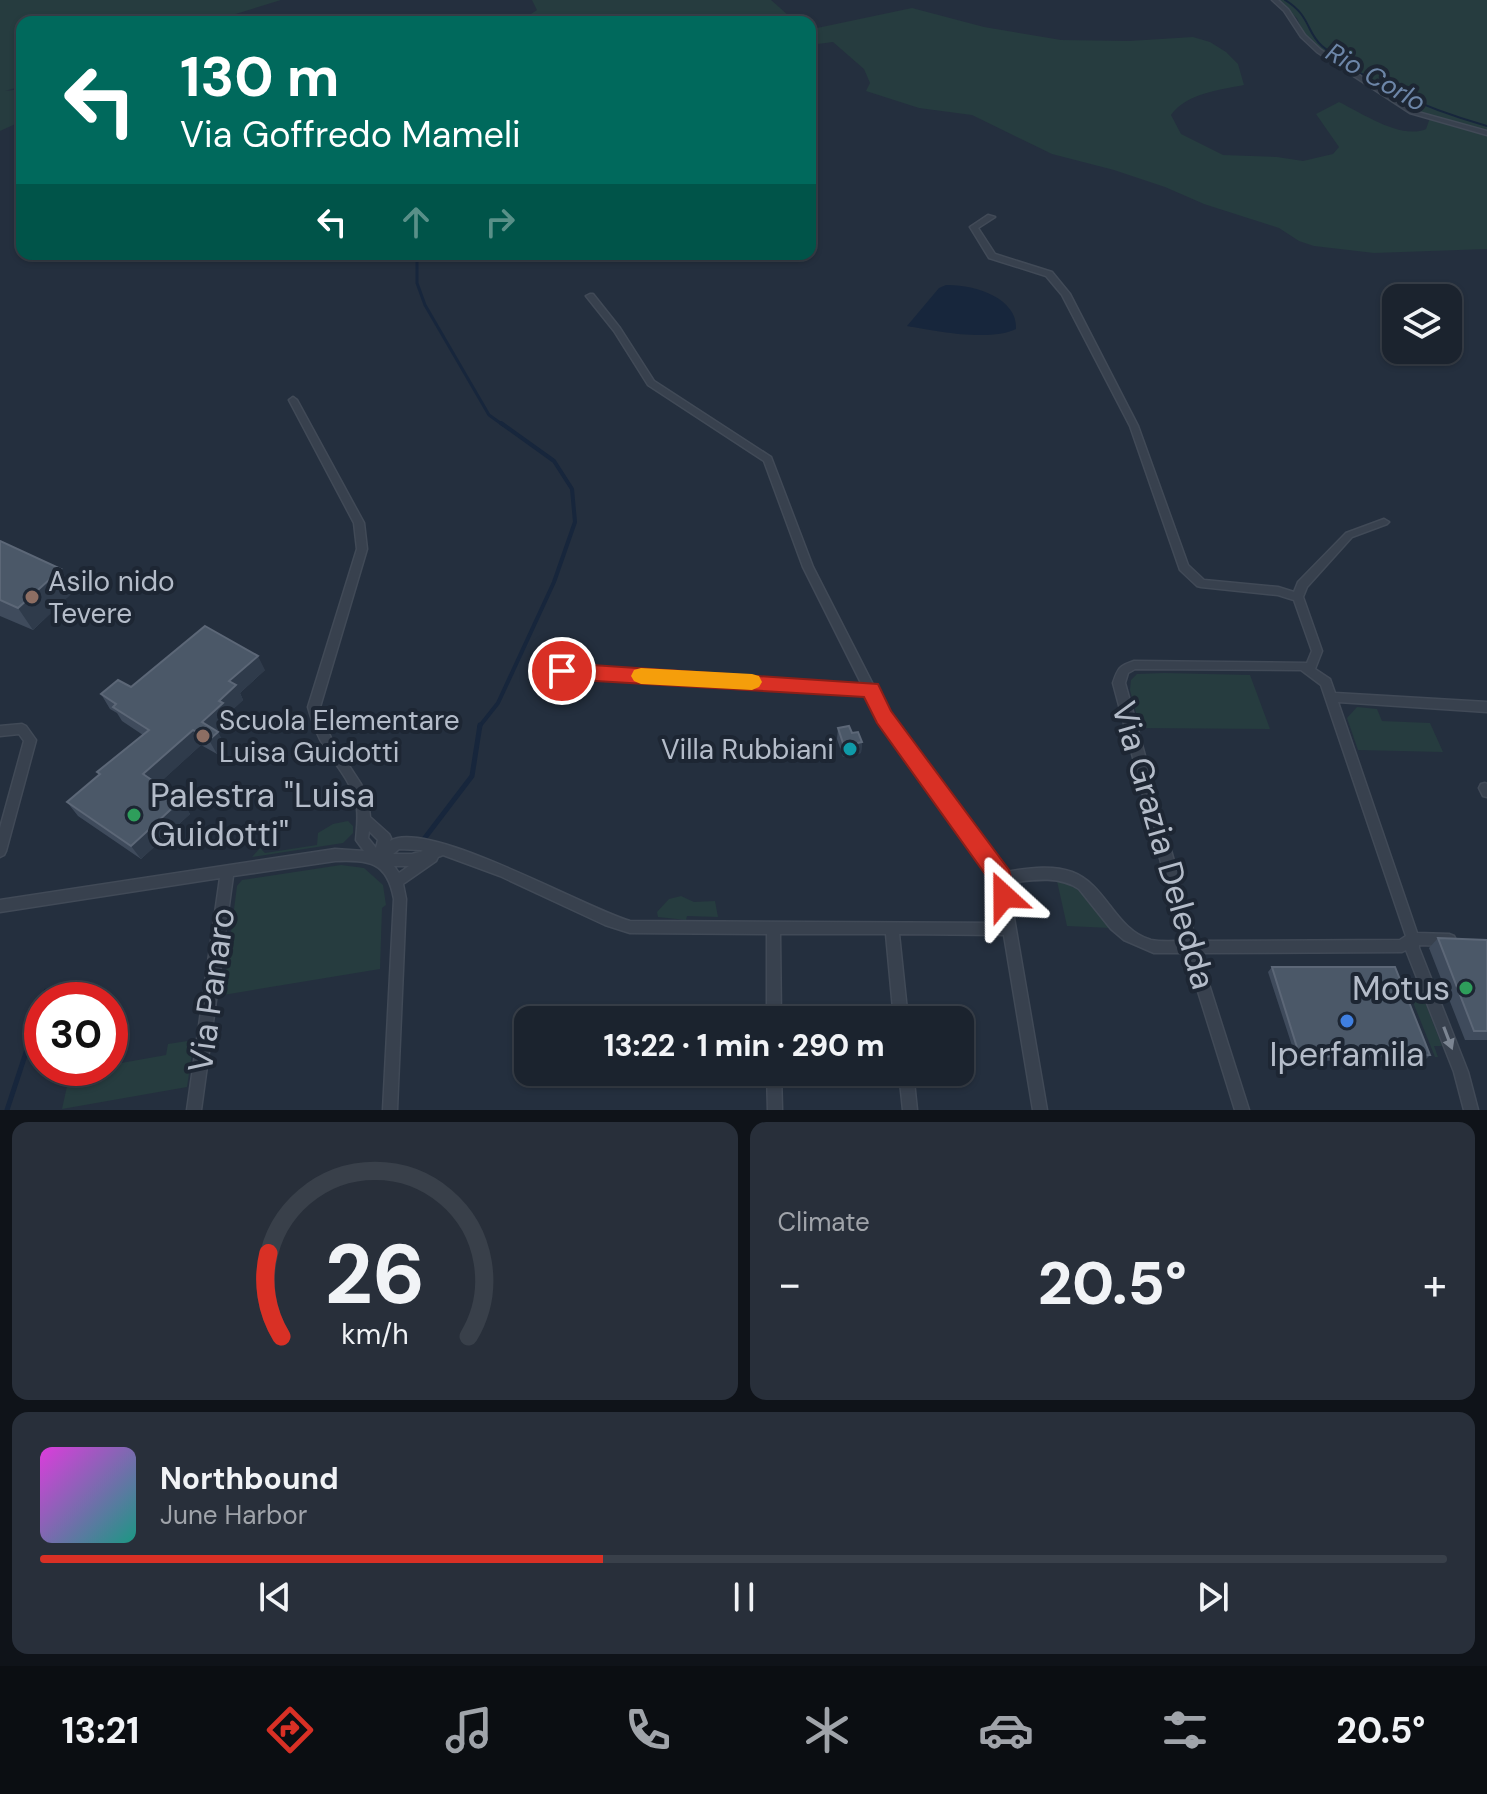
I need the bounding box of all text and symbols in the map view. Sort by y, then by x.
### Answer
water label: Rio Corlo [1320,35,1432,119]
text: 130 m [180,40,339,113]
icon: left [48,48,152,152]
text: Via Goffredo Mameli [180,111,521,158]
icon: left [310,200,354,244]
icon: ahead [394,200,438,244]
icon: right [478,200,522,244]
map controls [1382,284,1462,364]
button: layers [1382,284,1462,364]
place label: Asilo nido Tevere [48,563,175,632]
marker: Asilo nido Tevere [23,588,41,606]
pin [528,637,596,705]
icon: arrive [540,649,584,693]
street label: Via Grazia Deledda [1101,696,1226,994]
place label: Scuola Elementare Luisa Guidotti [219,702,460,771]
marker: Scuola Elementare Luisa Guidotti [194,727,212,745]
place label: Villa Rubbiani [661,731,834,768]
marker: Villa Rubbiani [841,740,859,758]
place label: Palestra "Luisa Guidotti" [150,773,375,857]
marker: Palestra "Luisa Guidotti" [125,806,143,824]
position arrow [962,854,1046,938]
street label: Via Panaro [178,905,245,1075]
place label: Motus [1352,966,1450,1011]
marker: Motus [1457,979,1475,997]
speed limit sign: 30 [24,982,128,1086]
marker: Iperfamila [1338,1012,1356,1030]
text: 13:22 · 1 min · 290 m [603,1026,885,1065]
one-way arrow [1441,1026,1454,1050]
place label: Iperfamila [1269,1032,1425,1077]
text: Climate [778,1205,870,1239]
text: 26 [324,1220,425,1329]
text: 20.5° [1038,1244,1187,1323]
text: − [778,1255,802,1313]
text: + [1423,1255,1447,1313]
text: km/h [341,1316,409,1353]
text: Northbound [160,1459,339,1498]
text: June Harbor [160,1498,307,1532]
icon: previous [253,1575,297,1619]
icon: pause [722,1575,766,1619]
icon: next [1191,1575,1235,1619]
icon: directions [262,1702,318,1758]
icon: music [441,1702,497,1758]
icon: phone [620,1702,676,1758]
icon: climate [799,1702,855,1758]
icon: car [978,1702,1034,1758]
icon: filters [1157,1702,1213,1758]
text: 13:21 [62,1707,139,1754]
text: 20.5° [1336,1707,1425,1754]

